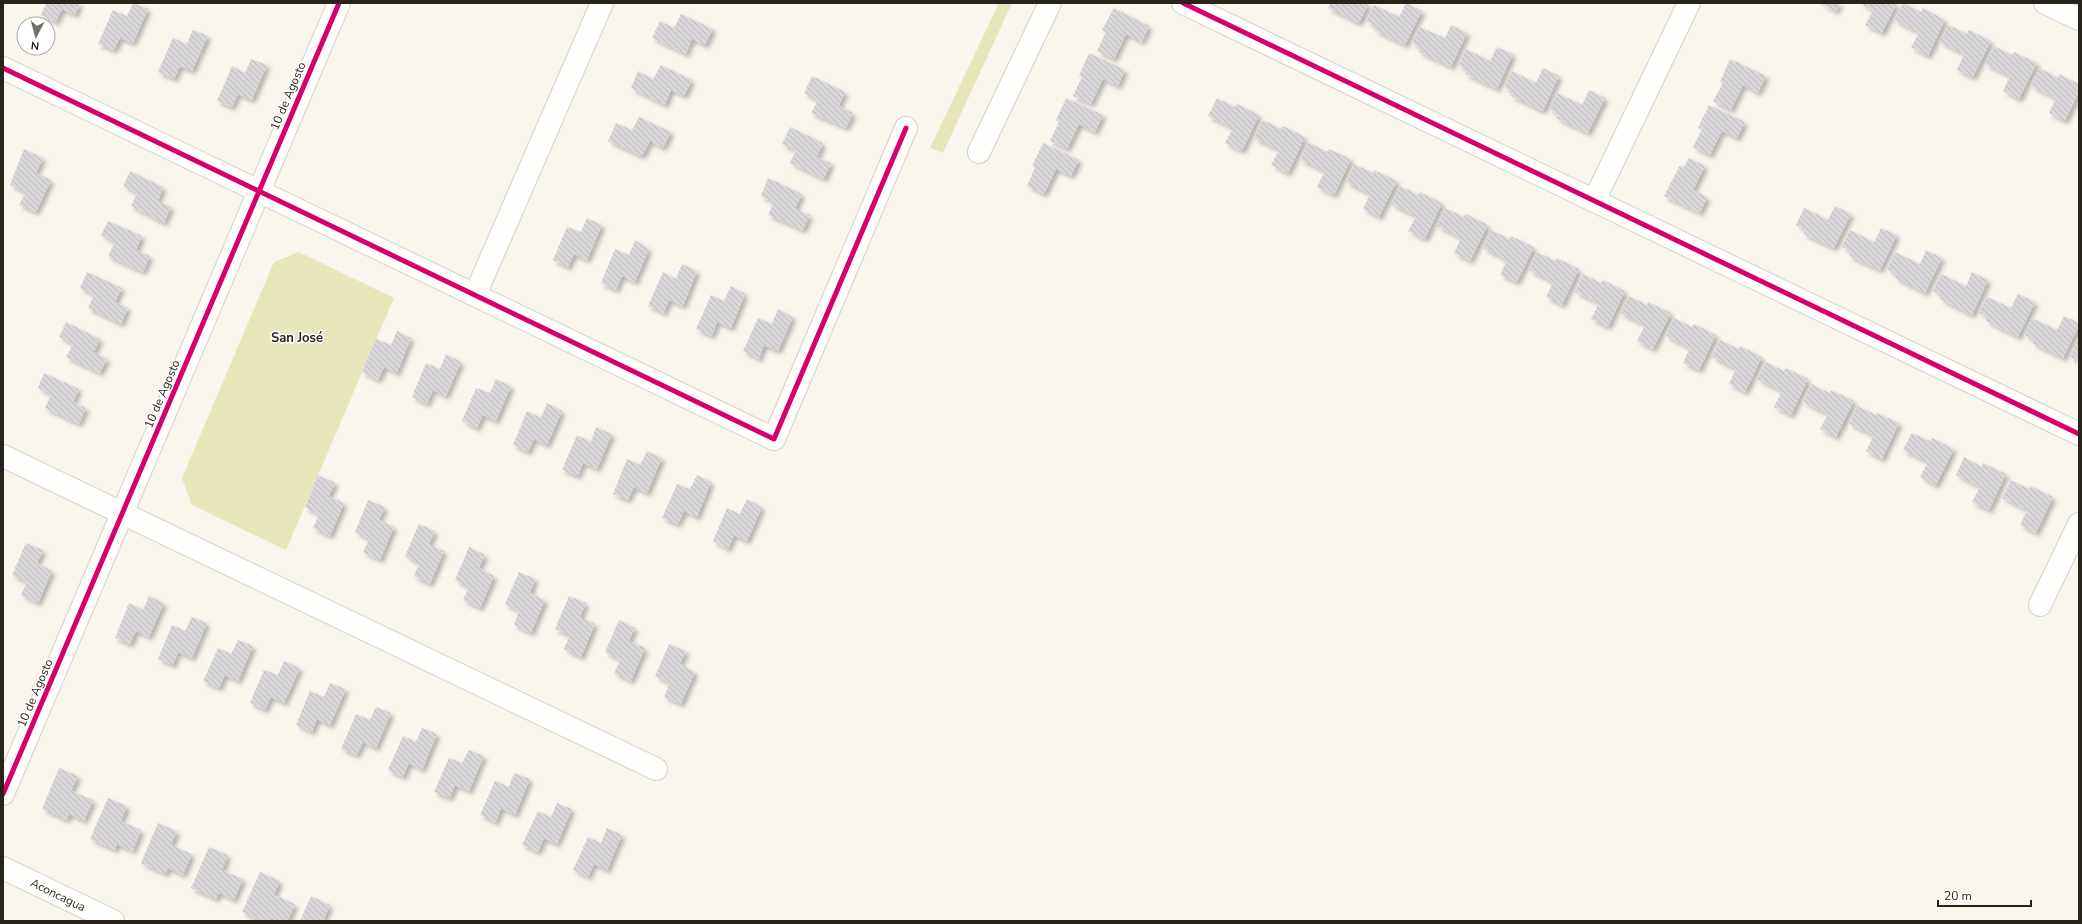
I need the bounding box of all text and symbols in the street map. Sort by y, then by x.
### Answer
north arrow [16,16,56,56]
text: N [30,38,40,53]
street label: 10 de Agosto [266,59,310,133]
district label: San José [271,329,323,347]
street label: 10 de Agosto [140,357,184,431]
street label: 10 de Agosto [13,656,57,730]
street label: Aconcagua [28,875,88,915]
scale bar [1938,882,2031,908]
text: 20 m [1944,888,1972,904]

